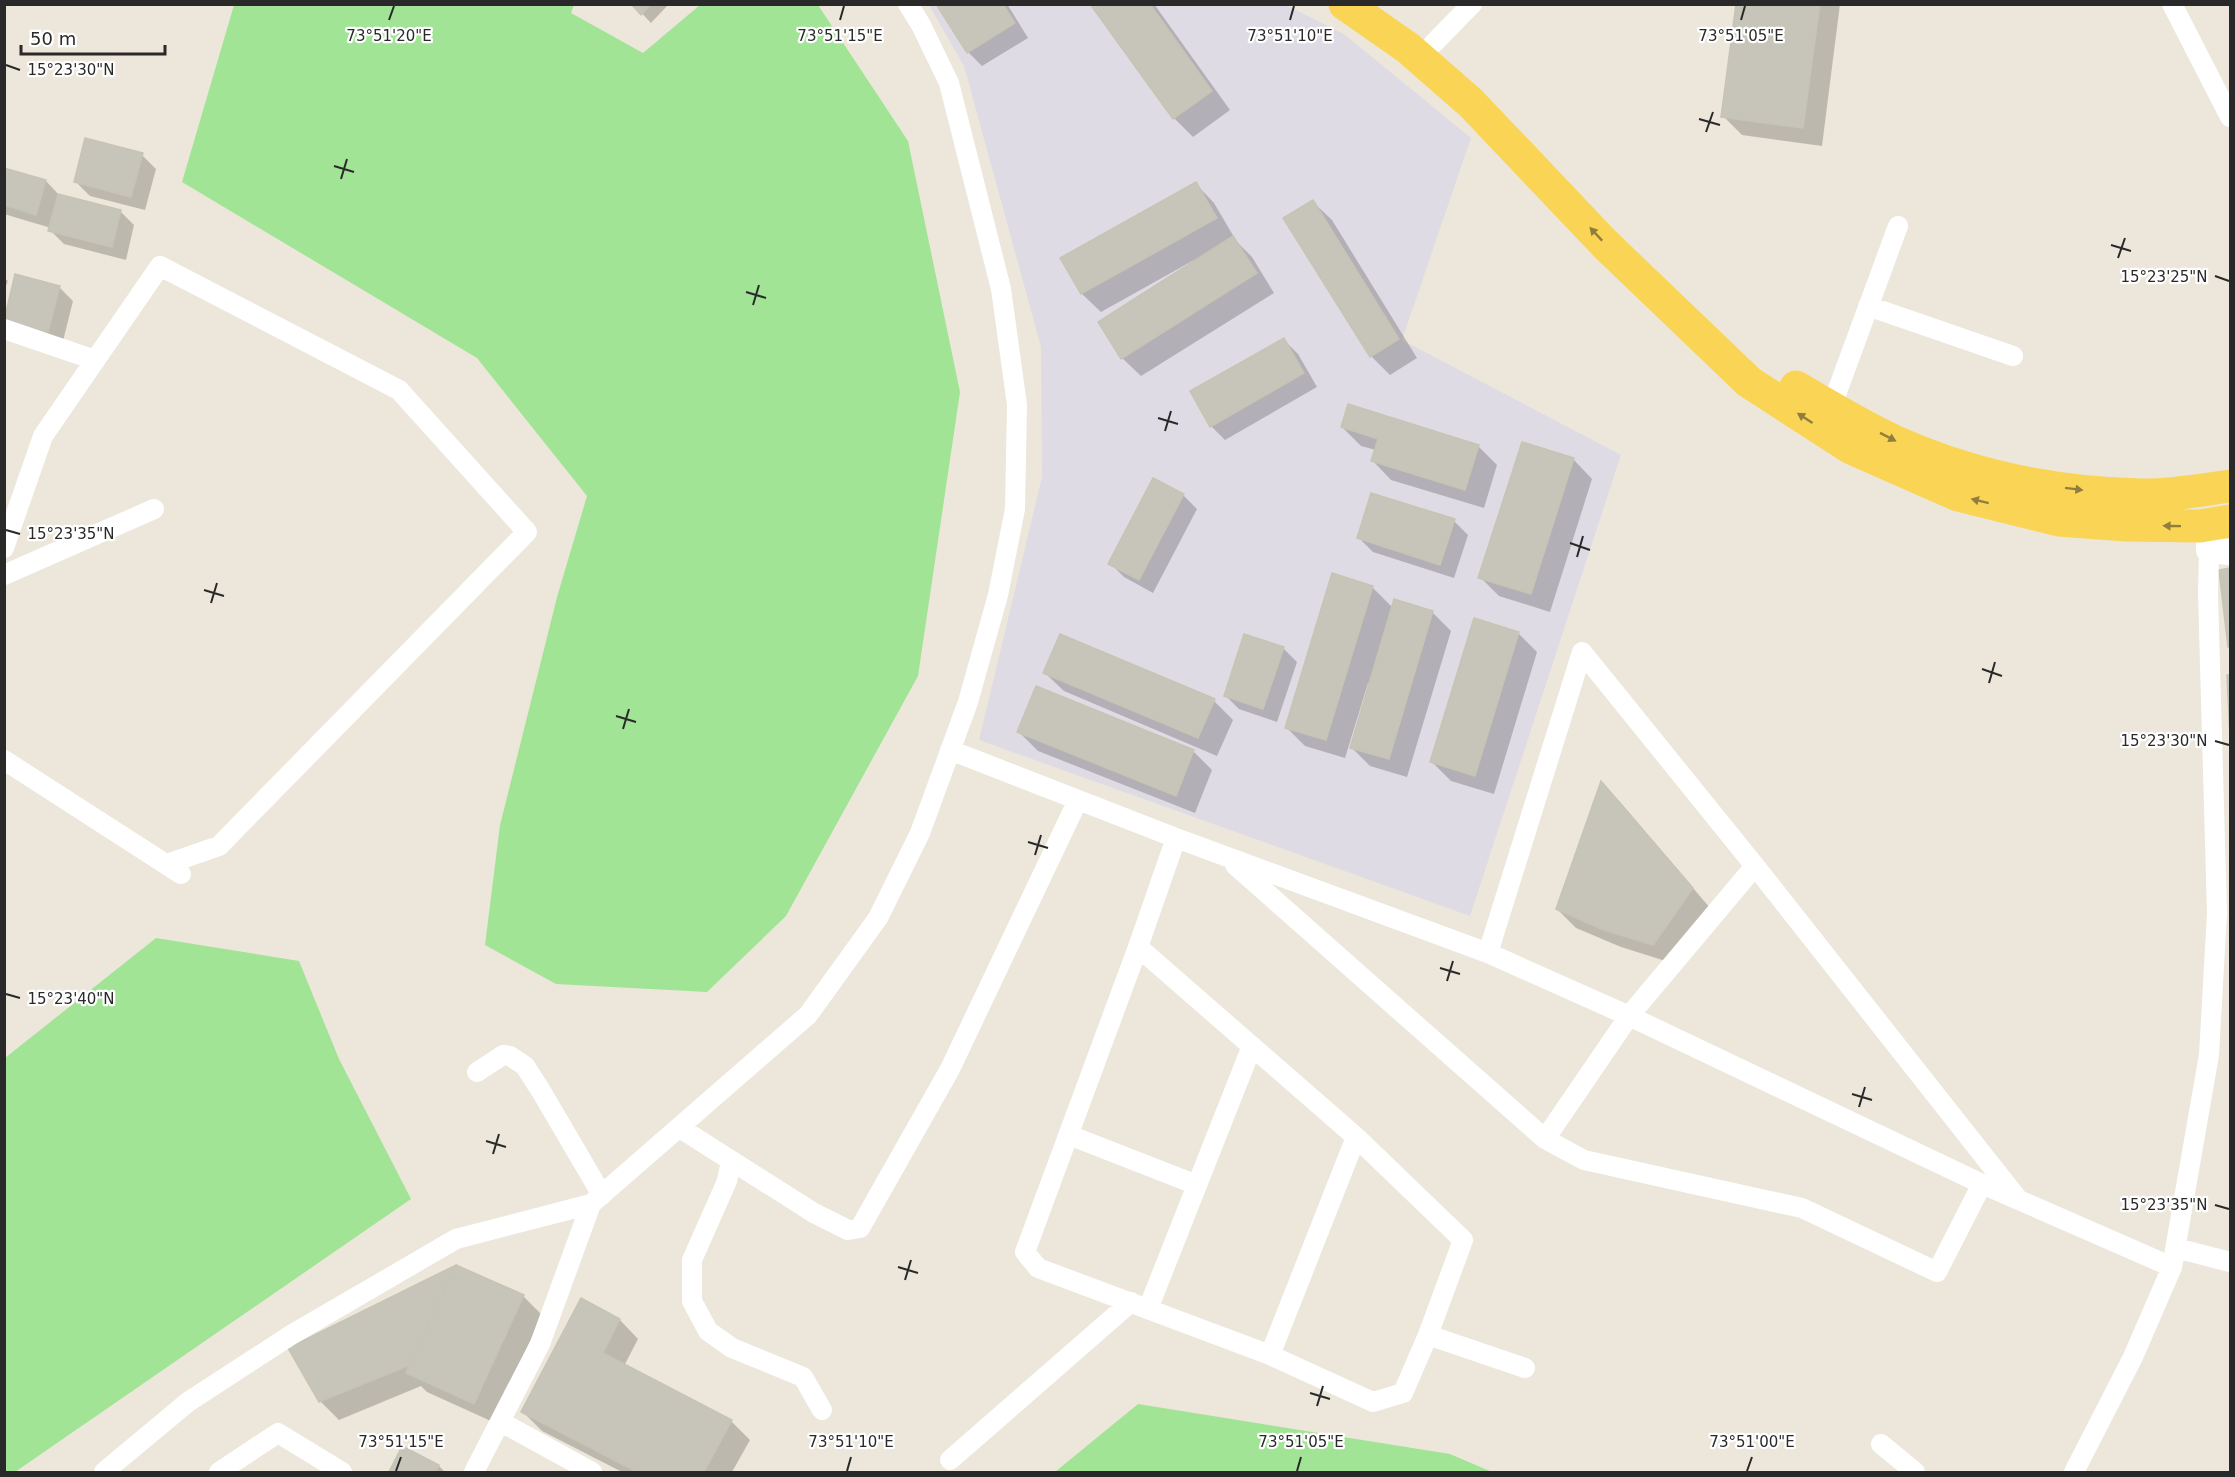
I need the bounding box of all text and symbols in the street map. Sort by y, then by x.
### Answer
scale bar [21,18,165,56]
text: 73°51'20"E [346,27,432,45]
text: 73°51'15"E [797,27,883,45]
text: 73°51'10"E [1247,27,1333,45]
text: 73°51'05"E [1698,27,1784,45]
text: 50 m [30,28,76,49]
text: 15°23'30"N [27,61,115,79]
one-way arrow [1589,227,1603,242]
text: 15°23'25"N [2120,268,2208,286]
one-way arrow [1796,412,1813,423]
one-way arrow [1879,433,1896,442]
one-way arrow [2065,484,2084,494]
one-way arrow [1971,495,1989,505]
one-way arrow [2163,521,2182,530]
text: 15°23'35"N [27,525,115,543]
text: 15°23'30"N [2120,732,2208,750]
text: 15°23'40"N [27,990,115,1008]
text: 15°23'35"N [2120,1196,2208,1214]
text: 73°51'15"E [358,1433,444,1451]
text: 73°51'10"E [808,1433,894,1451]
text: 73°51'05"E [1258,1433,1344,1451]
text: 73°51'00"E [1709,1433,1795,1451]

